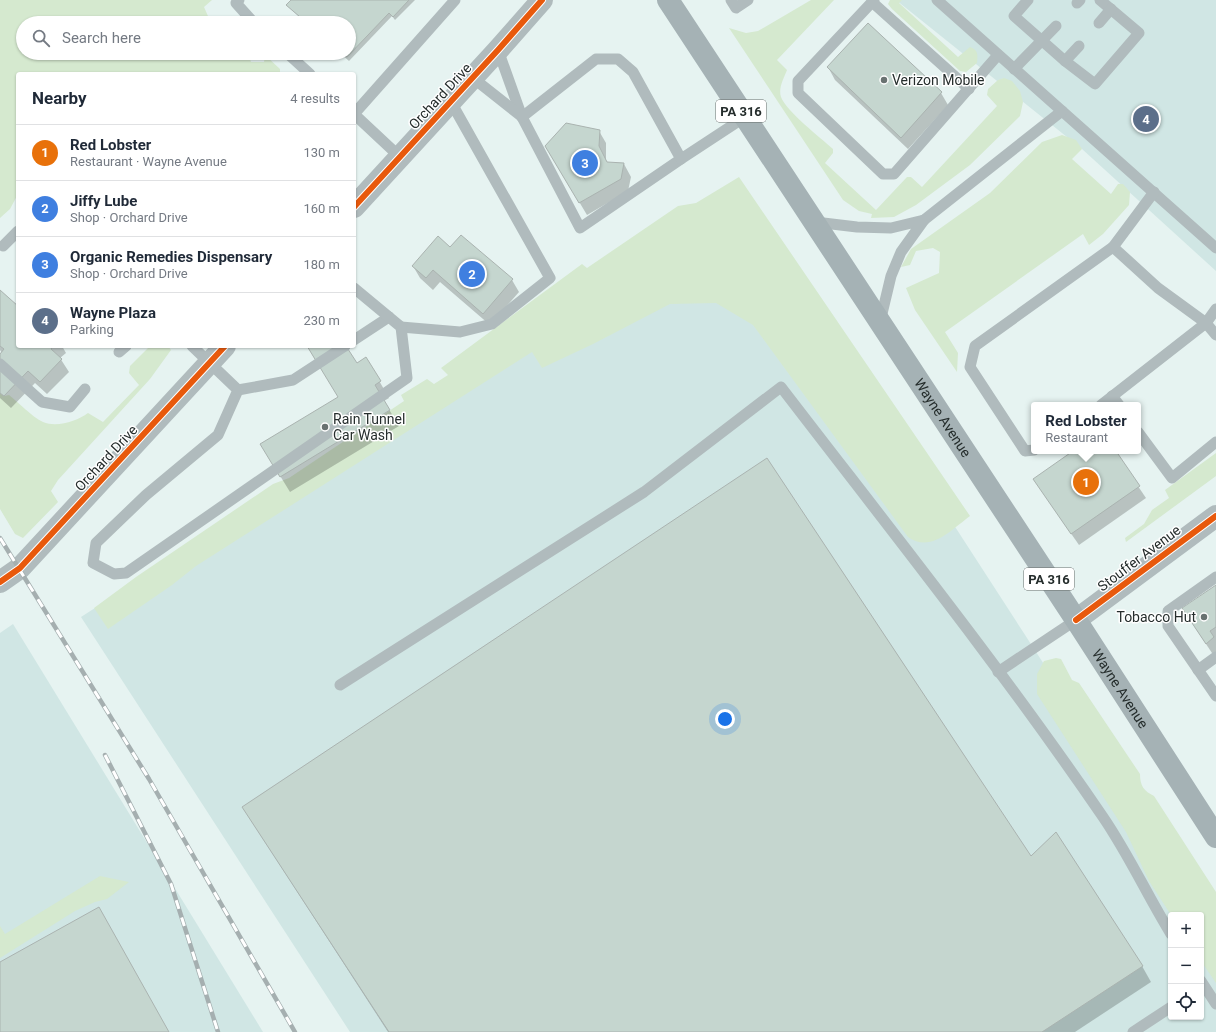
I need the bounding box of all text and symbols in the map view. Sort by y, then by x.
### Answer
search box [16,16,356,60]
icon: search [30,27,52,49]
text: Search here [62,29,141,47]
street label: Orchard Drive [405,60,475,132]
place label: Verizon Mobile [892,72,985,88]
marker: Verizon Mobile [879,75,889,85]
text: Nearby [32,88,87,108]
text: 4 results [290,91,340,106]
road number: PA 316 [716,100,766,122]
pin: 4 [1133,104,1159,134]
text: Red Lobster [70,136,151,154]
text: 1 [41,145,49,160]
text: 130 m [303,145,340,160]
pin: 3 [572,148,598,178]
text: Restaurant · Wayne Avenue [70,154,227,169]
text: Jiffy Lube [70,192,137,210]
text: 2 [41,201,49,216]
text: 160 m [303,201,340,216]
text: Shop · Orchard Drive [70,210,188,225]
text: Organic Remedies Dispensary [70,248,272,266]
text: 3 [41,257,49,272]
text: 180 m [303,257,340,272]
pin: 2 [459,259,485,289]
text: Shop · Orchard Drive [70,266,188,281]
text: Wayne Plaza [70,304,156,322]
text: 4 [41,313,49,328]
text: 230 m [303,313,340,328]
text: Parking [70,322,114,337]
street label: Wayne Avenue [911,375,975,460]
popup [1031,402,1141,454]
place label: Rain Tunnel Car Wash [333,411,405,443]
text: Red Lobster [1045,412,1127,430]
street label: Orchard Drive [71,422,141,494]
marker: Rain Tunnel Car Wash [320,422,330,432]
text: Restaurant [1045,430,1108,445]
pin: 1 [1073,467,1099,497]
street label: Stouffer Avenue [1094,522,1184,594]
road number: PA 316 [1024,568,1074,590]
place label: Tobacco Hut [1116,609,1196,625]
marker: Tobacco Hut [1199,612,1209,622]
street label: Wayne Avenue [1089,646,1152,731]
your location [715,709,735,729]
map controls [1168,912,1204,1020]
button: + [1168,912,1204,948]
button: − [1168,948,1204,984]
button: locate [1168,984,1204,1020]

